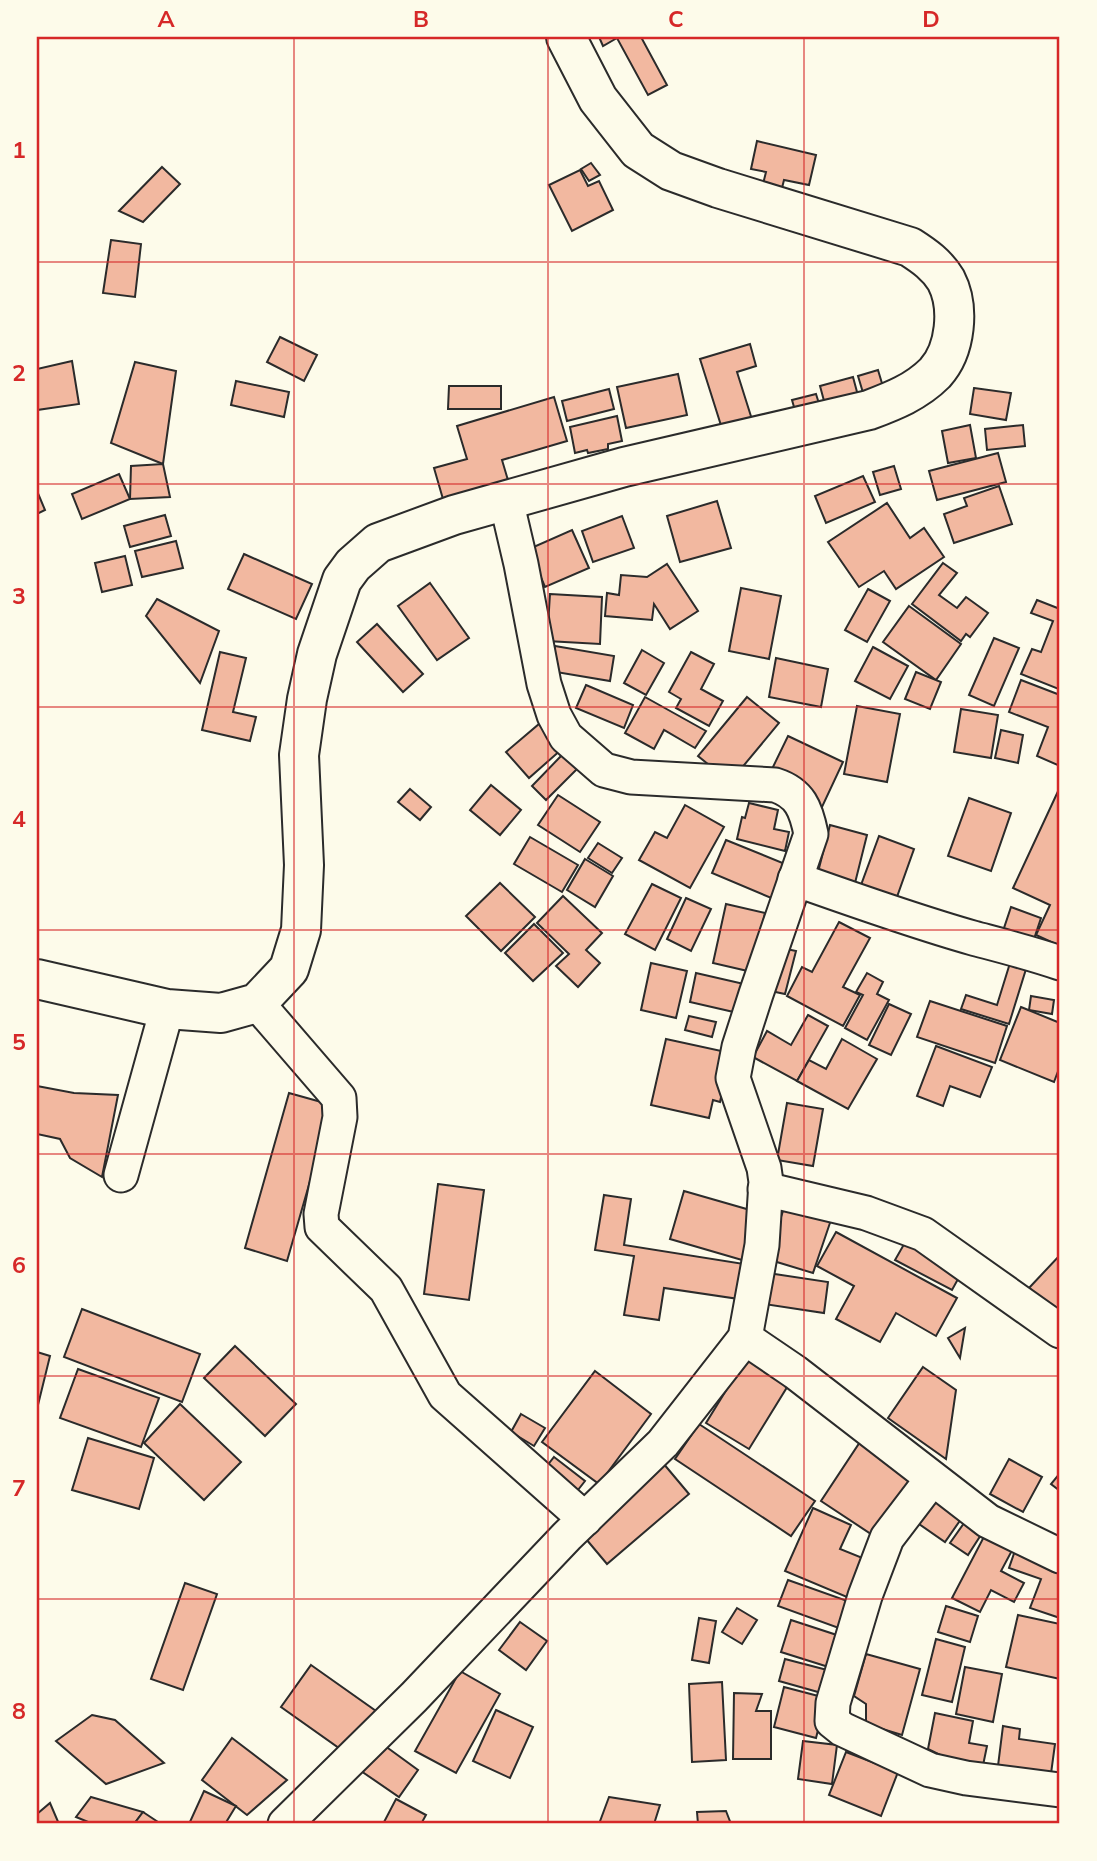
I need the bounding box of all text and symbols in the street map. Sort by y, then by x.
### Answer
text: A [157,4,175,33]
text: B [413,4,429,33]
text: C [668,4,684,33]
text: D [922,4,940,33]
text: 1 [12,135,26,164]
text: 2 [12,358,26,387]
text: 3 [12,581,26,610]
text: 4 [12,804,26,833]
text: 5 [12,1027,26,1056]
text: 6 [12,1250,26,1279]
text: 7 [12,1473,26,1502]
text: 8 [12,1696,26,1725]

